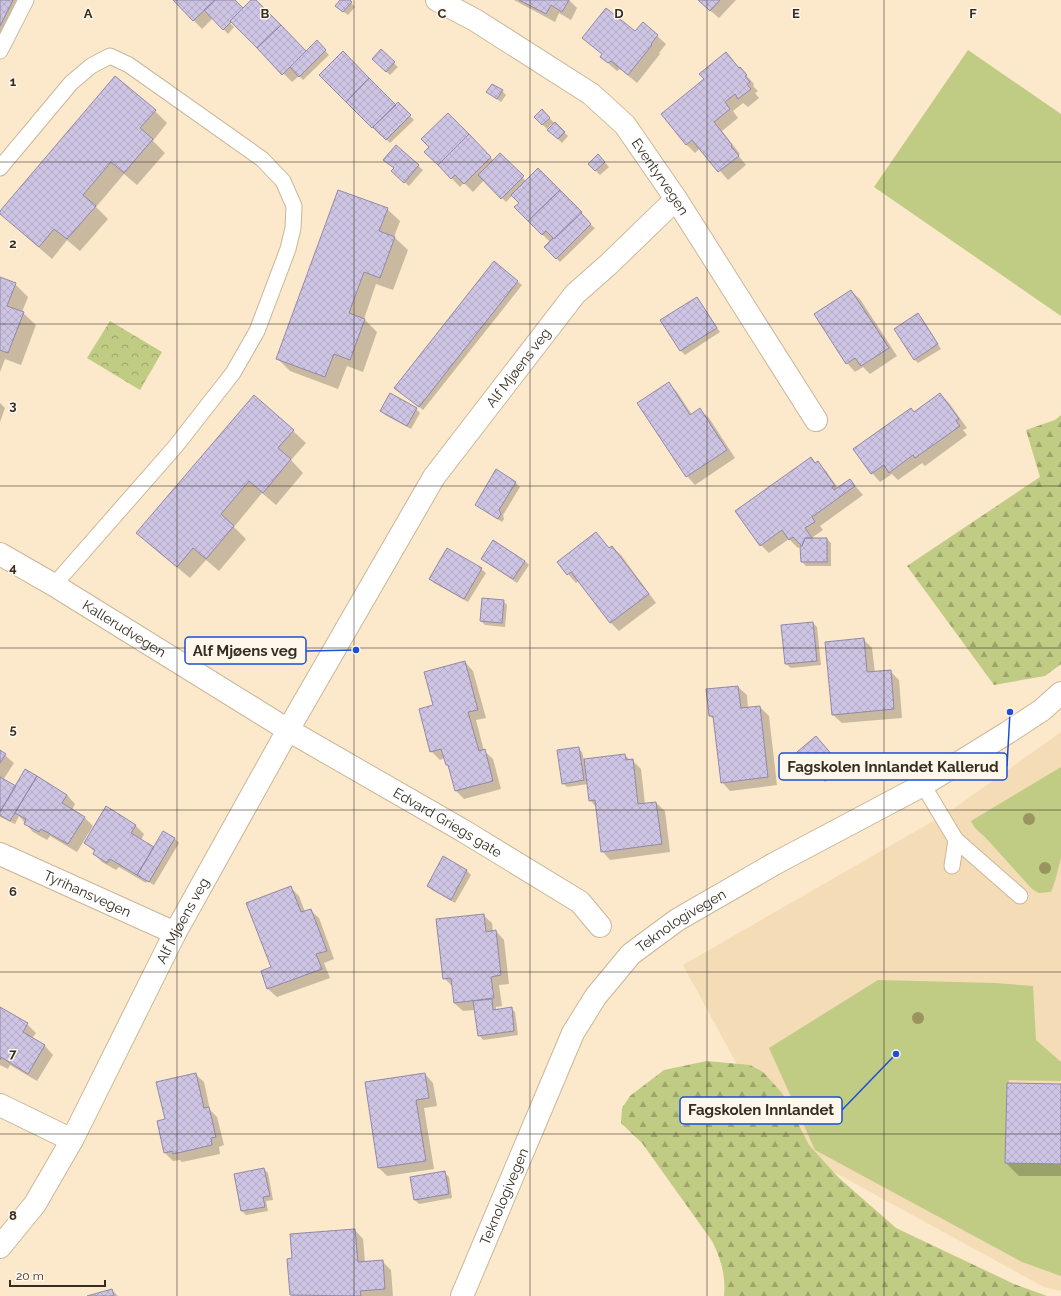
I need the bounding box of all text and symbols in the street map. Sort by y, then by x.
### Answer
text: A [84,6,93,21]
text: B [261,6,270,21]
text: C [438,6,447,21]
text: D [614,6,624,21]
text: E [792,6,800,21]
text: F [969,6,977,21]
text: 1 [10,74,17,89]
street label: Eventyrvegen [628,135,692,218]
text: 2 [9,236,17,251]
street label: Alf Mjøens veg [483,325,554,410]
text: 3 [9,398,17,413]
text: 4 [9,560,17,575]
street label: Kallerudvegen [80,597,169,660]
callout: Alf Mjøens veg [185,637,306,664]
text: Alf Mjøens veg [193,642,297,660]
text: 5 [9,722,17,737]
callout: Fagskolen Innlandet Kallerud [779,753,1007,780]
text: Fagskolen Innlandet Kallerud [787,758,999,776]
street label: Edvard Griegs gate [391,784,505,860]
street label: Tyrihansvegen [41,867,134,920]
street label: Alf Mjøens veg [153,875,212,966]
text: 6 [9,884,17,899]
street label: Teknologivegen [633,886,728,955]
text: 7 [9,1046,17,1061]
callout: Fagskolen Innlandet [680,1097,842,1124]
text: Fagskolen Innlandet [688,1101,834,1119]
street label: Teknologivegen [477,1146,531,1247]
text: 8 [9,1208,17,1223]
scale bar [10,1262,105,1288]
text: 20 m [16,1269,44,1283]

